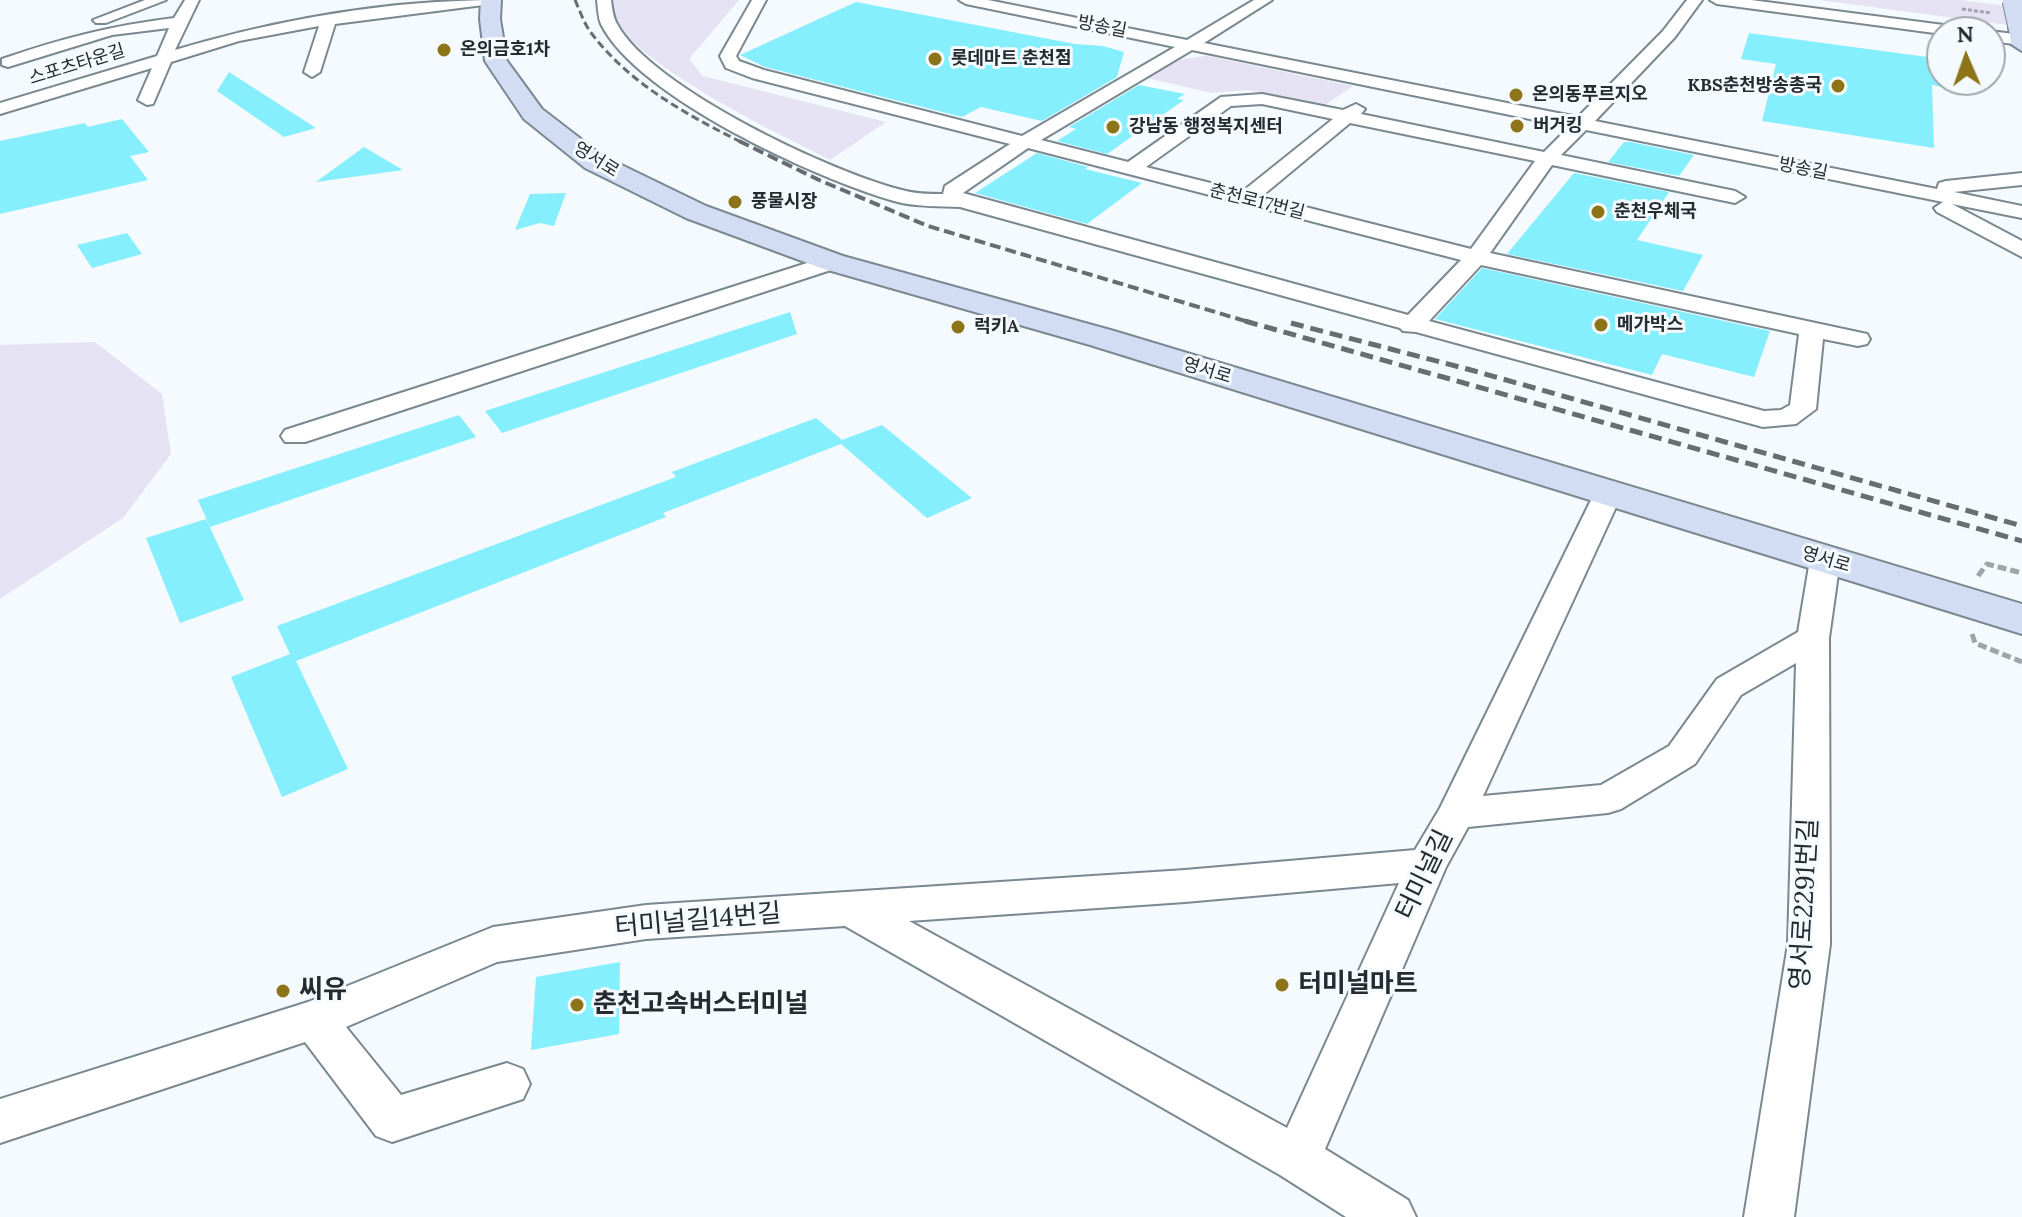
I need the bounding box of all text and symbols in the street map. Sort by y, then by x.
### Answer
street label: 방송길 [1076,12,1128,42]
north arrow [1926,16,2006,96]
text: N [1956,20,1974,48]
place label: 온의금호1차 [460,39,550,61]
street label: 스포츠타운길 [26,40,128,90]
marker: 온의금호1차 [435,41,453,59]
place label: 롯데마트 춘천점 [951,48,1072,70]
marker: 롯데마트 춘천점 [926,50,944,68]
place label: KBS춘천방송총국 [1687,75,1822,97]
marker: KBS춘천방송총국 [1829,77,1847,95]
place label: 온의동푸르지오 [1532,84,1648,106]
marker: 온의동푸르지오 [1507,86,1525,104]
place label: 버거킹 [1533,115,1583,137]
place label: 강남동 행정복지센터 [1129,116,1283,138]
marker: 버거킹 [1508,117,1526,135]
marker: 강남동 행정복지센터 [1104,118,1122,136]
street label: 영서로 [569,138,623,182]
street label: 방송길 [1777,154,1829,184]
street label: 춘천로17번길 [1207,180,1307,224]
place label: 풍물시장 [751,191,817,213]
marker: 풍물시장 [726,193,744,211]
place label: 춘천우체국 [1614,201,1697,223]
marker: 춘천우체국 [1589,203,1607,221]
place label: 메가박스 [1617,314,1683,336]
place label: 럭키A [974,316,1019,338]
marker: 메가박스 [1592,316,1610,334]
marker: 럭키A [949,318,967,336]
street label: 영서로 [1180,353,1234,389]
street label: 영서로 [1799,543,1853,577]
street label: 영서로2291번길 [1785,817,1825,991]
street label: 터미널길 [1390,825,1460,925]
street label: 터미널길14번길 [613,898,783,944]
place label: 터미널마트 [1298,969,1418,1001]
place label: 씨유 [299,975,347,1007]
marker: 터미널마트 [1273,976,1291,994]
marker: 씨유 [274,982,292,1000]
place label: 춘천고속버스터미널 [593,989,808,1021]
marker: 춘천고속버스터미널 [568,996,586,1014]

